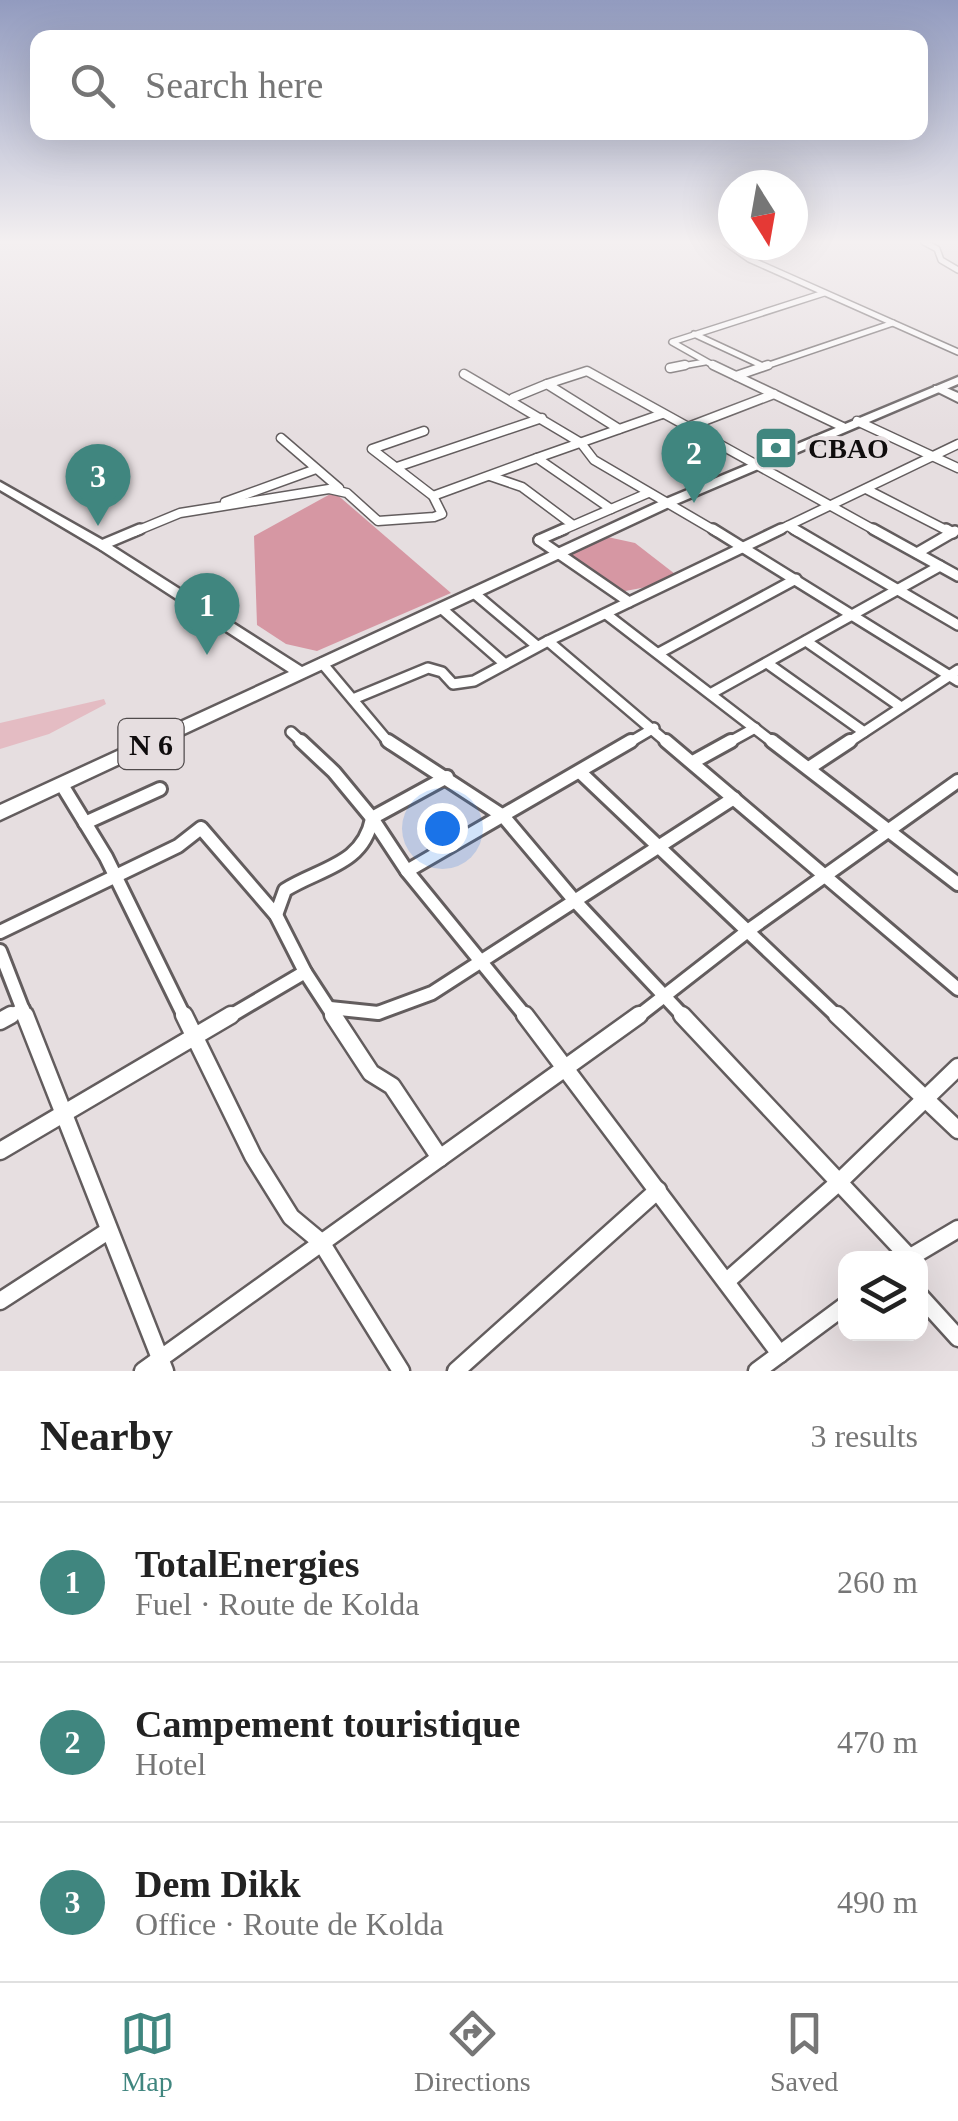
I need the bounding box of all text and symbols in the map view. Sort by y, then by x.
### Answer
search box [30,30,928,140]
icon: search [65,58,120,113]
text: Search here [145,64,323,106]
north arrow [718,170,808,260]
pin: 2 [662,420,726,503]
bank icon: CBAO [753,425,799,471]
place label: CBAO [808,433,889,464]
pin: 3 [66,444,130,526]
pin: 1 [174,572,240,655]
road number: N 6 [118,719,184,769]
your location [417,803,468,854]
map controls [838,1251,928,1341]
button: layers [838,1251,928,1341]
text: Nearby [40,1413,173,1459]
text: 3 results [810,1418,918,1454]
text: TotalEnergies [135,1543,360,1585]
text: 1 [65,1564,81,1600]
text: 260 m [837,1564,918,1600]
text: Fuel · Route de Kolda [135,1586,419,1622]
text: Campement touristique [135,1703,520,1745]
text: 2 [65,1724,81,1760]
text: 470 m [837,1724,918,1760]
text: Hotel [135,1746,206,1782]
text: Dem Dikk [135,1863,301,1905]
text: 3 [65,1884,81,1920]
text: 490 m [837,1884,918,1920]
text: Office · Route de Kolda [135,1906,444,1942]
tab: Map [120,2006,175,2098]
tab: Directions [414,2006,531,2098]
tab: Saved [770,2006,838,2098]

